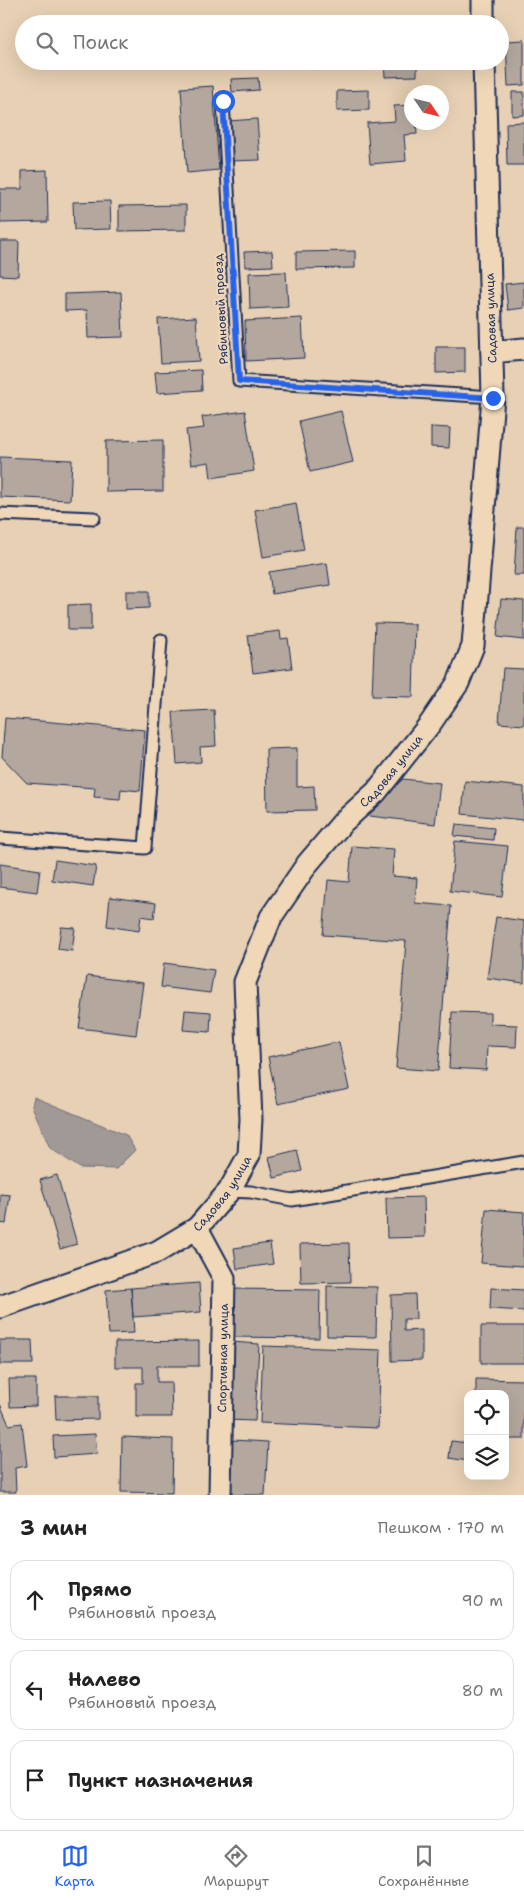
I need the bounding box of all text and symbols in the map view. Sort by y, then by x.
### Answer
search box [15,15,509,70]
icon: search [33,29,61,57]
text: Поиск [73,30,128,55]
north arrow [404,85,449,130]
route start [212,90,235,113]
street label: Рябиновый проезд [210,253,232,365]
street label: Садовая улица [481,272,501,363]
route end [482,387,505,410]
street label: Садовая улица [356,731,427,811]
street label: Садовая улица [190,1152,255,1235]
street label: Спортивная улица [214,1303,232,1413]
map controls [464,1390,509,1480]
button: locate [464,1390,509,1435]
button: layers [464,1435,509,1480]
text: 3 мин [20,1514,87,1542]
text: Пешком · 170 m [378,1517,504,1538]
text: Прямо [68,1577,132,1602]
icon: ahead [21,1586,49,1614]
text: 90 m [462,1590,503,1611]
text: Рябиновый проезд [68,1602,216,1623]
text: Налево [68,1667,141,1692]
icon: left [21,1676,49,1704]
text: 80 m [462,1680,503,1701]
text: Рябиновый проезд [68,1692,216,1713]
icon: arrive [21,1766,49,1794]
text: Пункт назначения [68,1768,253,1793]
tab: Карта [55,1842,95,1890]
tab: Маршрут [204,1842,269,1890]
tab: Сохранённые [378,1842,469,1890]

